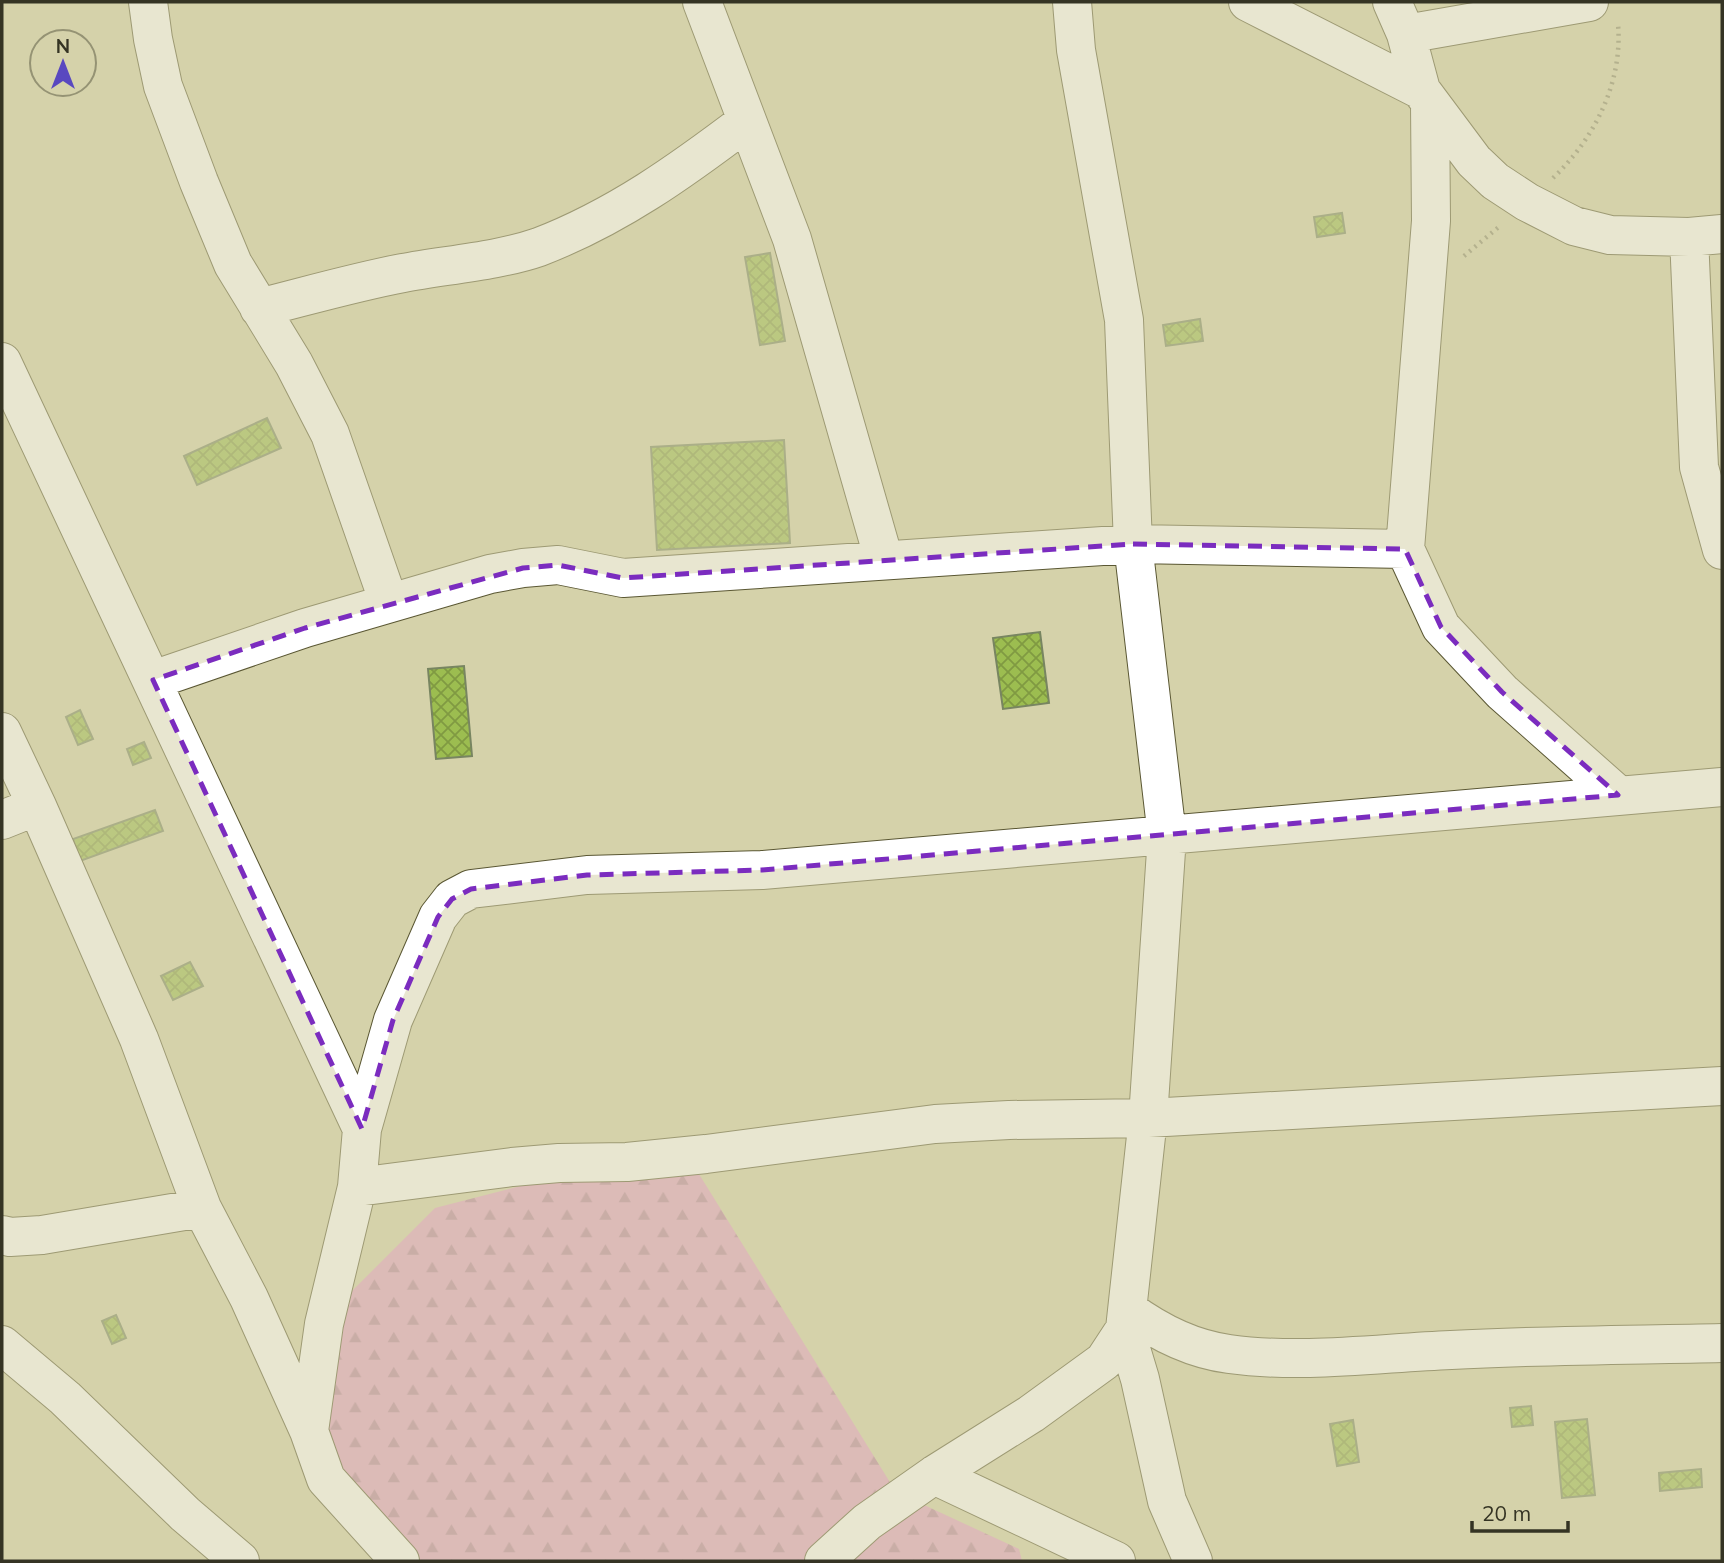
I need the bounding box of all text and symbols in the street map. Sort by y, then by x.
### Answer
north arrow [28,28,98,98]
text: N [56,34,70,58]
scale bar [1472,1490,1568,1534]
text: 20 m [1482,1500,1531,1526]

